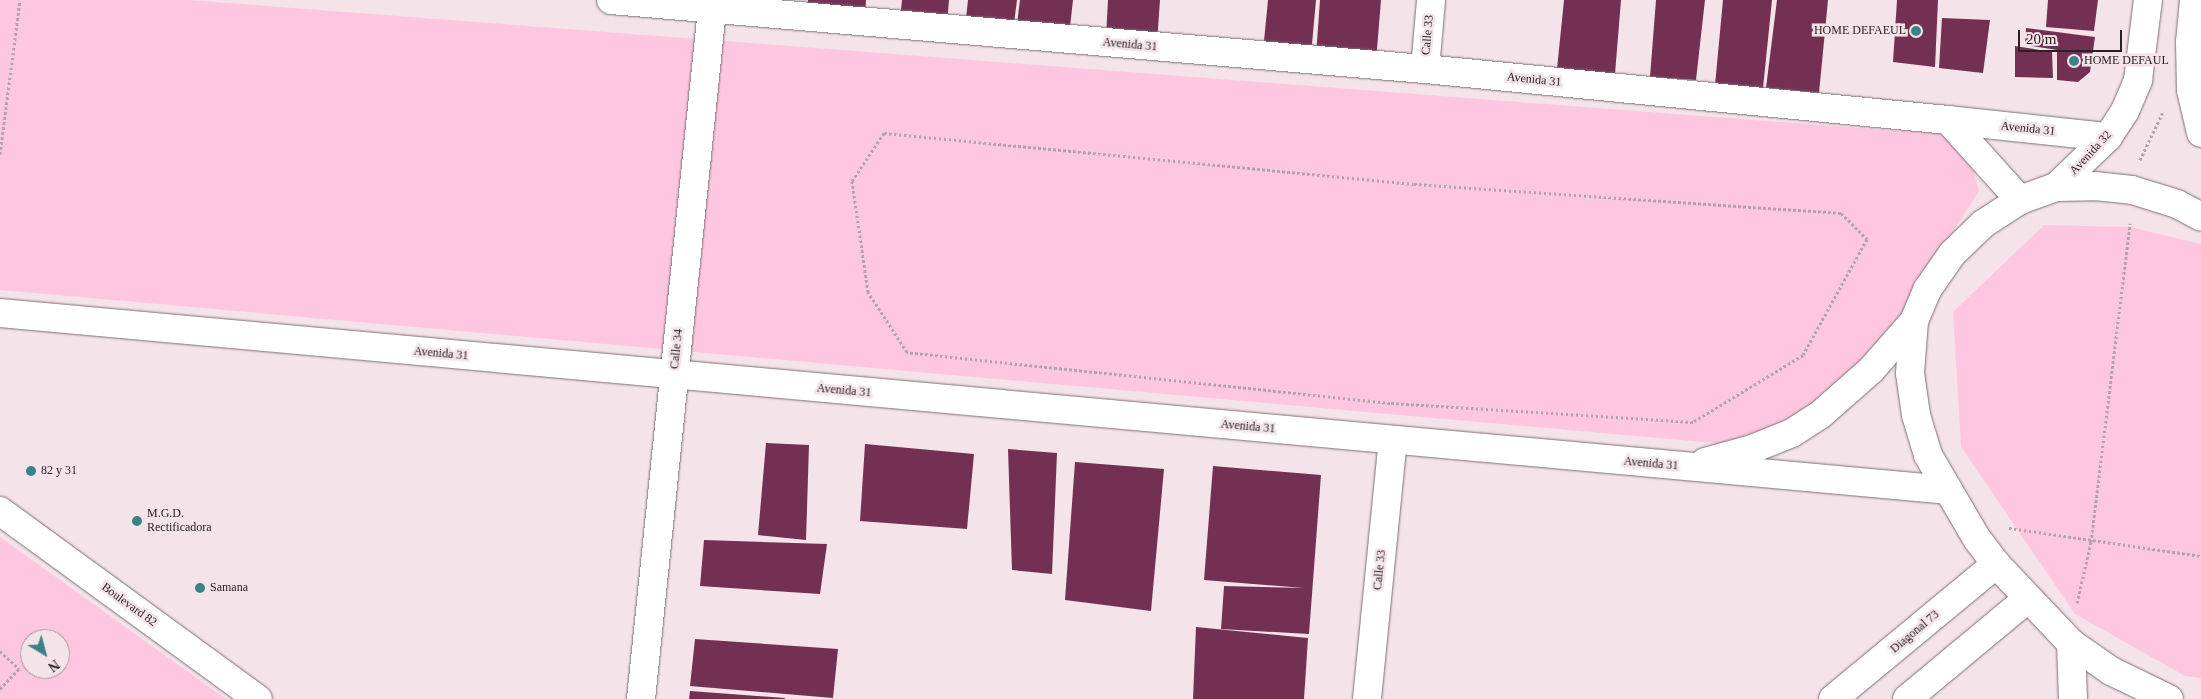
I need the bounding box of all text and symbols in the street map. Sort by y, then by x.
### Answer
street label: Calle 33 [1419,14,1437,56]
scale bar [2021,20,2125,52]
place label: HOME DEFAEUL [1814,24,1906,38]
marker: HOME DEFAEUL [1910,25,1922,37]
text: 20 m [2026,31,2056,47]
street label: Avenida 31 [1102,35,1158,55]
place label: HOME DEFAUL [2084,54,2169,68]
marker: HOME DEFAUL [2068,55,2080,67]
street label: Avenida 31 [1506,70,1562,90]
street label: Avenida 31 [2000,119,2056,139]
street label: Avenida 32 [2067,128,2115,178]
street label: Calle 34 [668,328,686,370]
street label: Avenida 31 [413,344,469,364]
street label: Avenida 31 [816,381,872,401]
street label: Avenida 31 [1220,417,1276,437]
street label: Avenida 31 [1623,454,1679,474]
place label: 82 y 31 [41,464,77,478]
marker: 82 y 31 [25,465,37,477]
place label: M.G.D. Rectificadora [147,507,212,535]
marker: M.G.D. Rectificadora [131,515,143,527]
street label: Calle 33 [1371,549,1389,591]
street label: Boulevard 82 [98,580,160,630]
place label: Samana [210,581,248,595]
marker: Samana [194,582,206,594]
street label: Diagonal 73 [1888,608,1942,656]
north arrow [20,629,70,679]
text: N [45,657,62,675]

